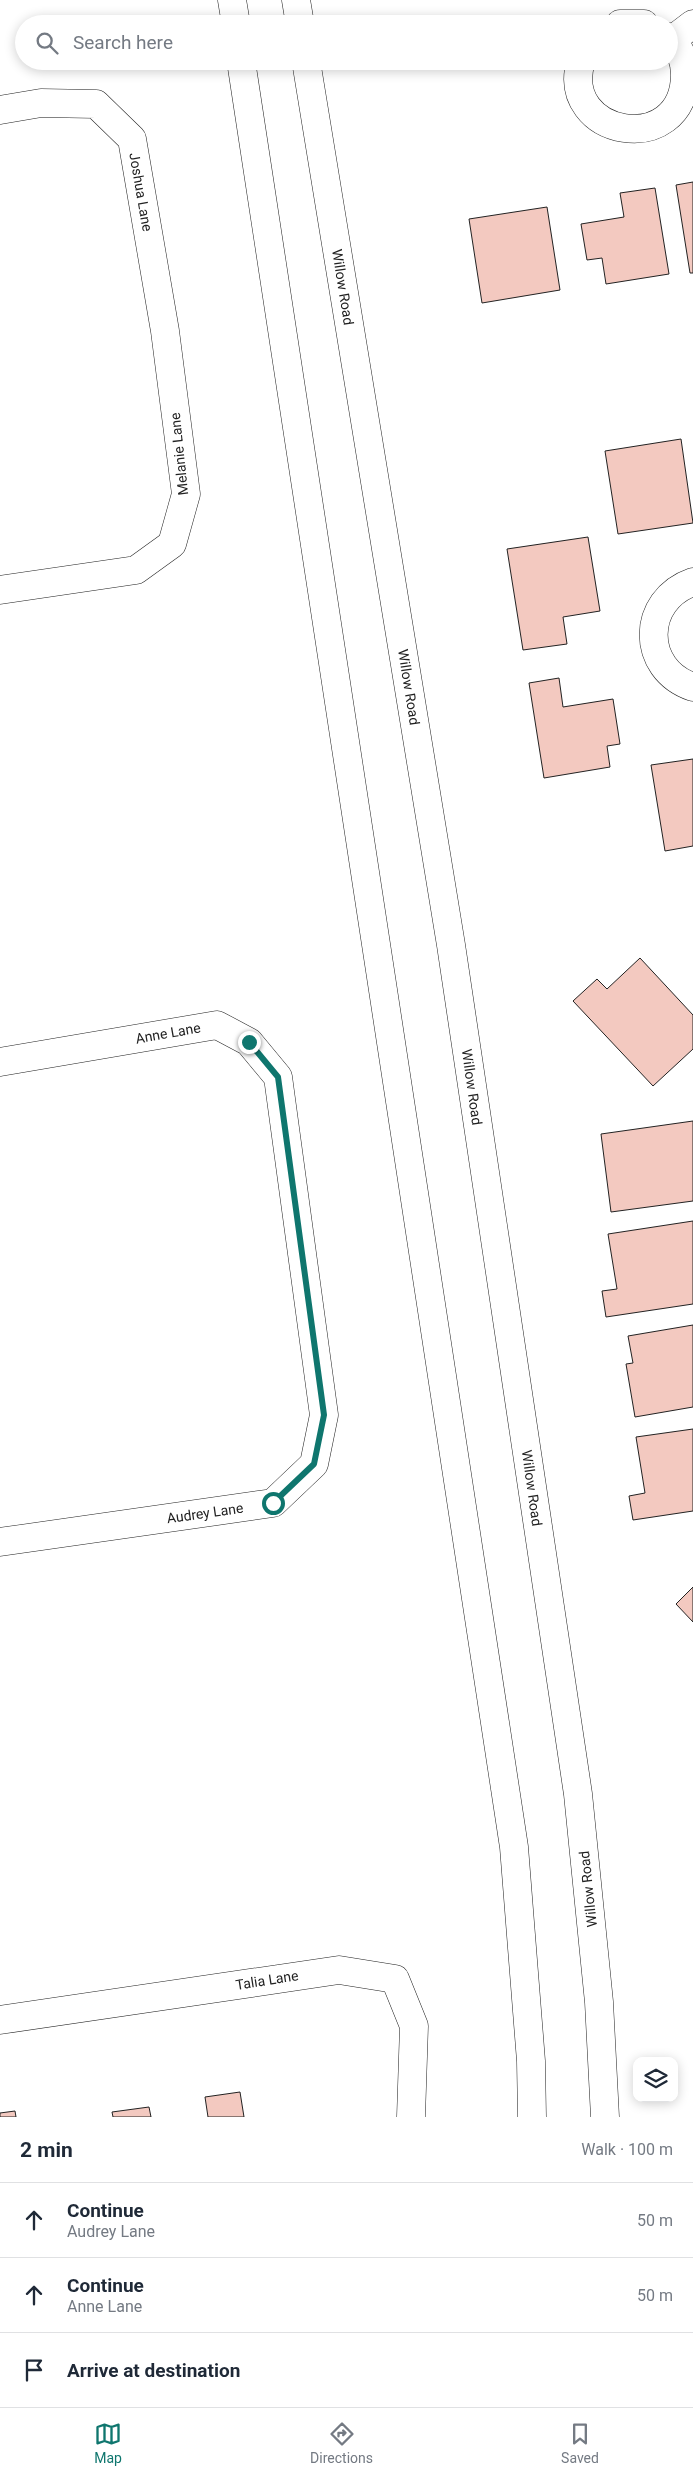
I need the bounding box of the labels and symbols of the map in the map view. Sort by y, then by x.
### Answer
street label: Joshua Lane [126,151,156,233]
street label: Willow Road [329,248,357,326]
street label: Melanie Lane [167,412,191,496]
street label: Willow Road [395,648,423,726]
street label: Anne Lane [134,1019,202,1047]
route end [238,1031,261,1054]
street label: Willow Road [459,1048,485,1126]
street label: Willow Road [519,1449,545,1527]
route start [262,1492,285,1515]
street label: Audrey Lane [166,1500,244,1526]
street label: Willow Road [576,1850,600,1928]
street label: Talia Lane [234,1967,300,1993]

